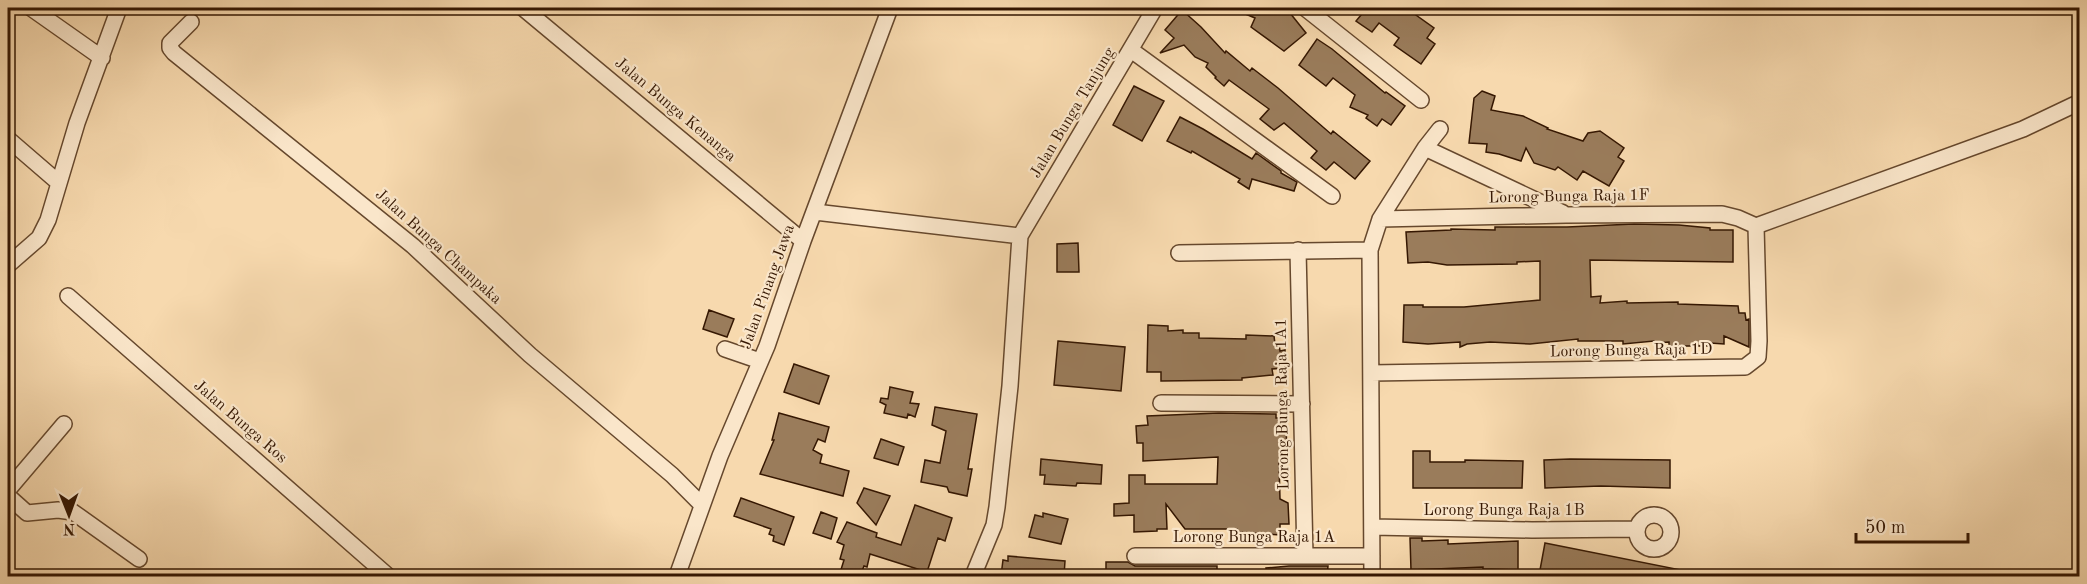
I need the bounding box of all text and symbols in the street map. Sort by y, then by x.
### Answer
street label: Jalan Bunga Tanjung [1028,45,1118,181]
street label: Jalan Bunga Kenanga [612,55,739,165]
street label: Jalan Bunga Champaka [372,186,504,308]
street label: Lorong Bunga Raja 1F [1488,188,1650,206]
street label: Jalan Pinang Jawa [738,222,798,351]
street label: Lorong Bunga Raja 1A1 [1274,318,1292,490]
street label: Lorong Bunga Raja 1D [1549,342,1713,360]
street label: Jalan Bunga Ros [190,377,290,467]
north arrow [39,485,99,545]
street label: Lorong Bunga Raja 1B [1423,503,1585,519]
scale bar [1856,506,1968,544]
text: 50 m [1865,519,1905,537]
text: N [62,520,75,536]
street label: Lorong Bunga Raja 1A [1173,530,1335,546]

